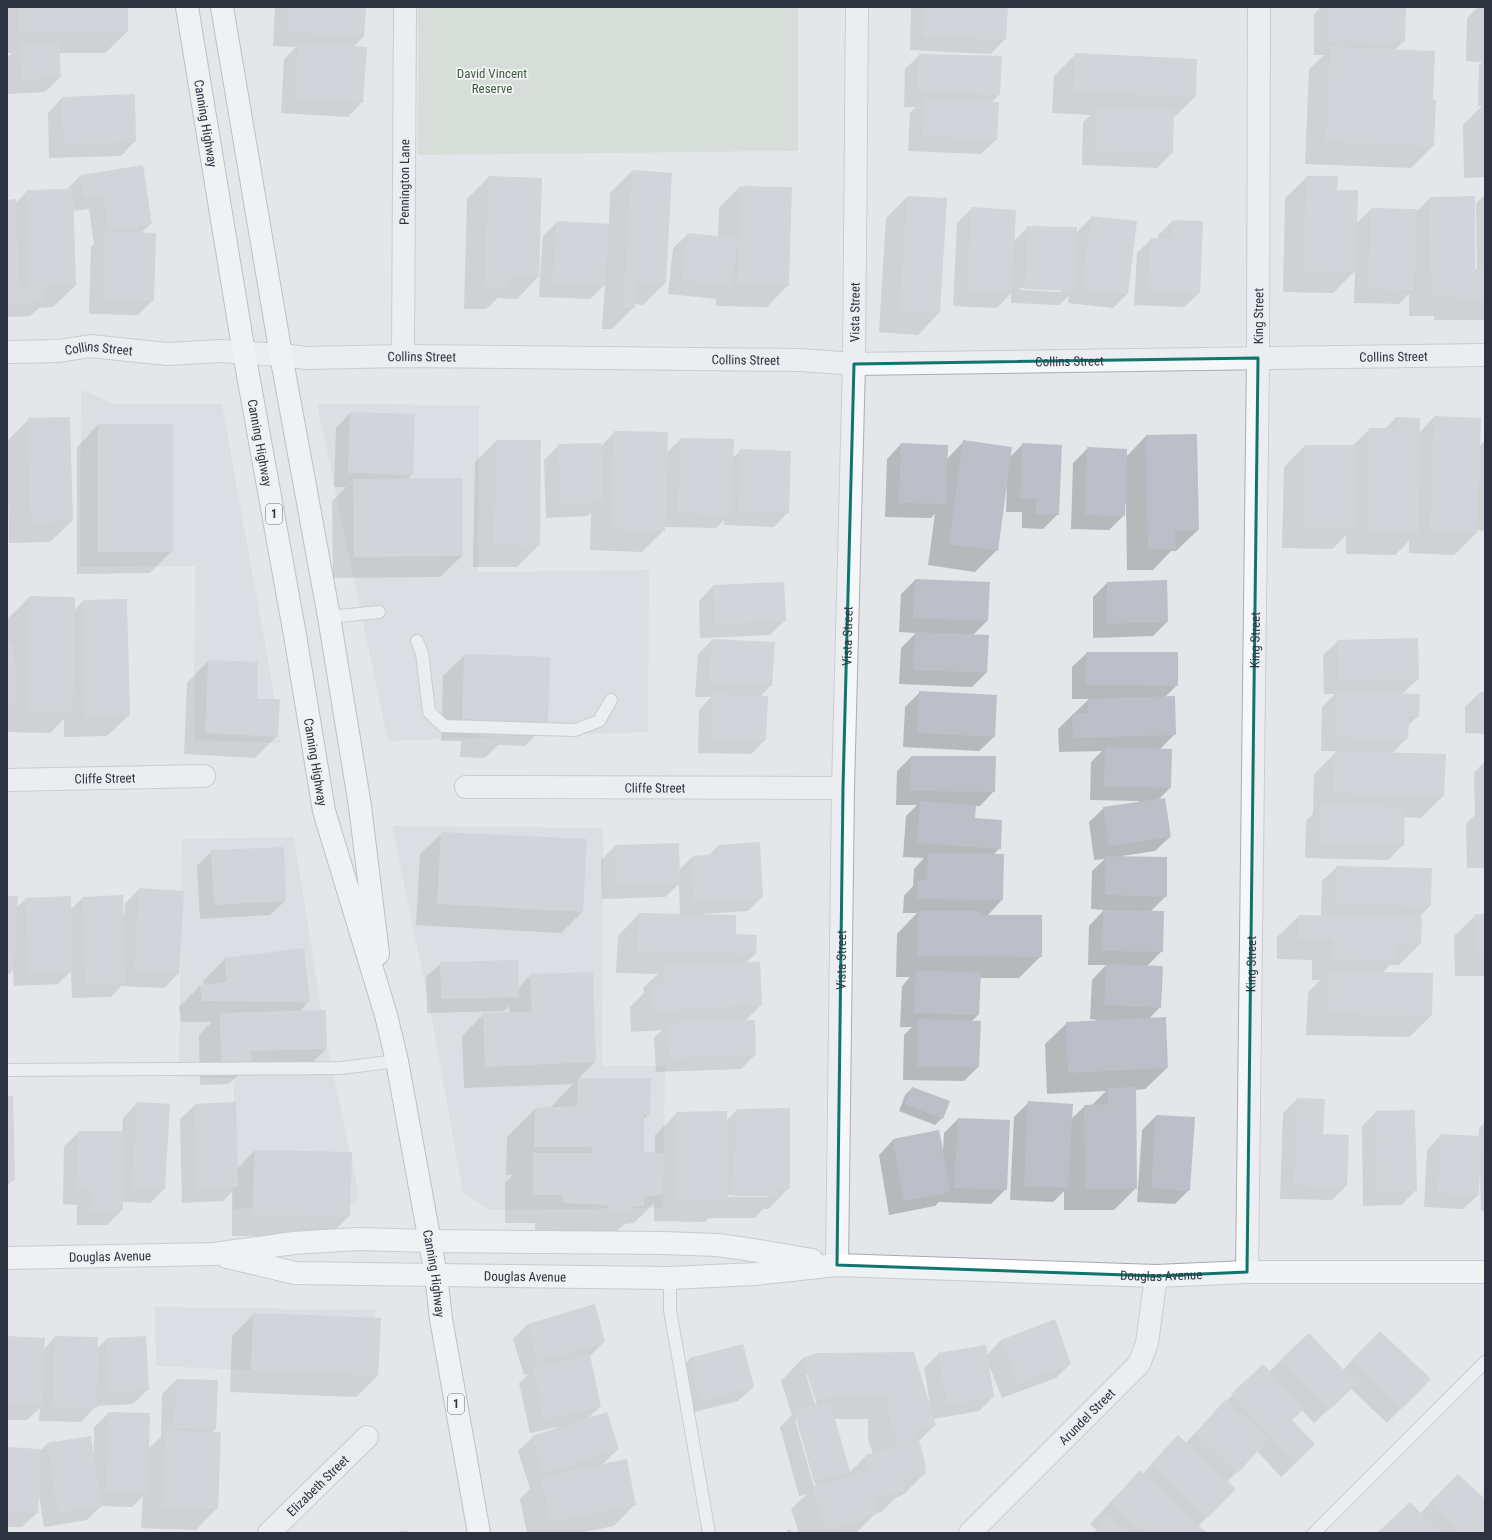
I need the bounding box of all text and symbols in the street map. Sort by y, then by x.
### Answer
park label: David Vincent Reserve [457,66,527,96]
street label: Canning Highway [192,78,221,169]
street label: Pennington Lane [396,139,412,225]
street label: Vista Street [847,282,862,342]
street label: King Street [1251,288,1266,344]
street label: Collins Street [63,338,134,358]
street label: Collins Street [387,348,456,364]
street label: Collins Street [1359,348,1428,364]
street label: Collins Street [711,352,780,367]
street label: Collins Street [1035,353,1104,369]
street label: Canning Highway [245,398,276,488]
road number: 1 [266,504,282,524]
street label: Vista Street [839,606,855,666]
street label: King Street [1247,612,1262,668]
street label: Canning Highway [301,717,331,808]
street label: Cliffe Street [74,770,136,786]
street label: Cliffe Street [624,780,686,795]
street label: Vista Street [833,930,849,990]
street label: King Street [1243,936,1259,992]
street label: Canning Highway [420,1228,448,1319]
street label: Douglas Avenue [69,1248,151,1264]
street label: Douglas Avenue [1120,1266,1203,1283]
street label: Douglas Avenue [484,1268,566,1284]
street label: Arundel Street [1056,1385,1118,1447]
road number: 1 [448,1394,464,1414]
street label: Elizabeth Street [284,1452,352,1519]

